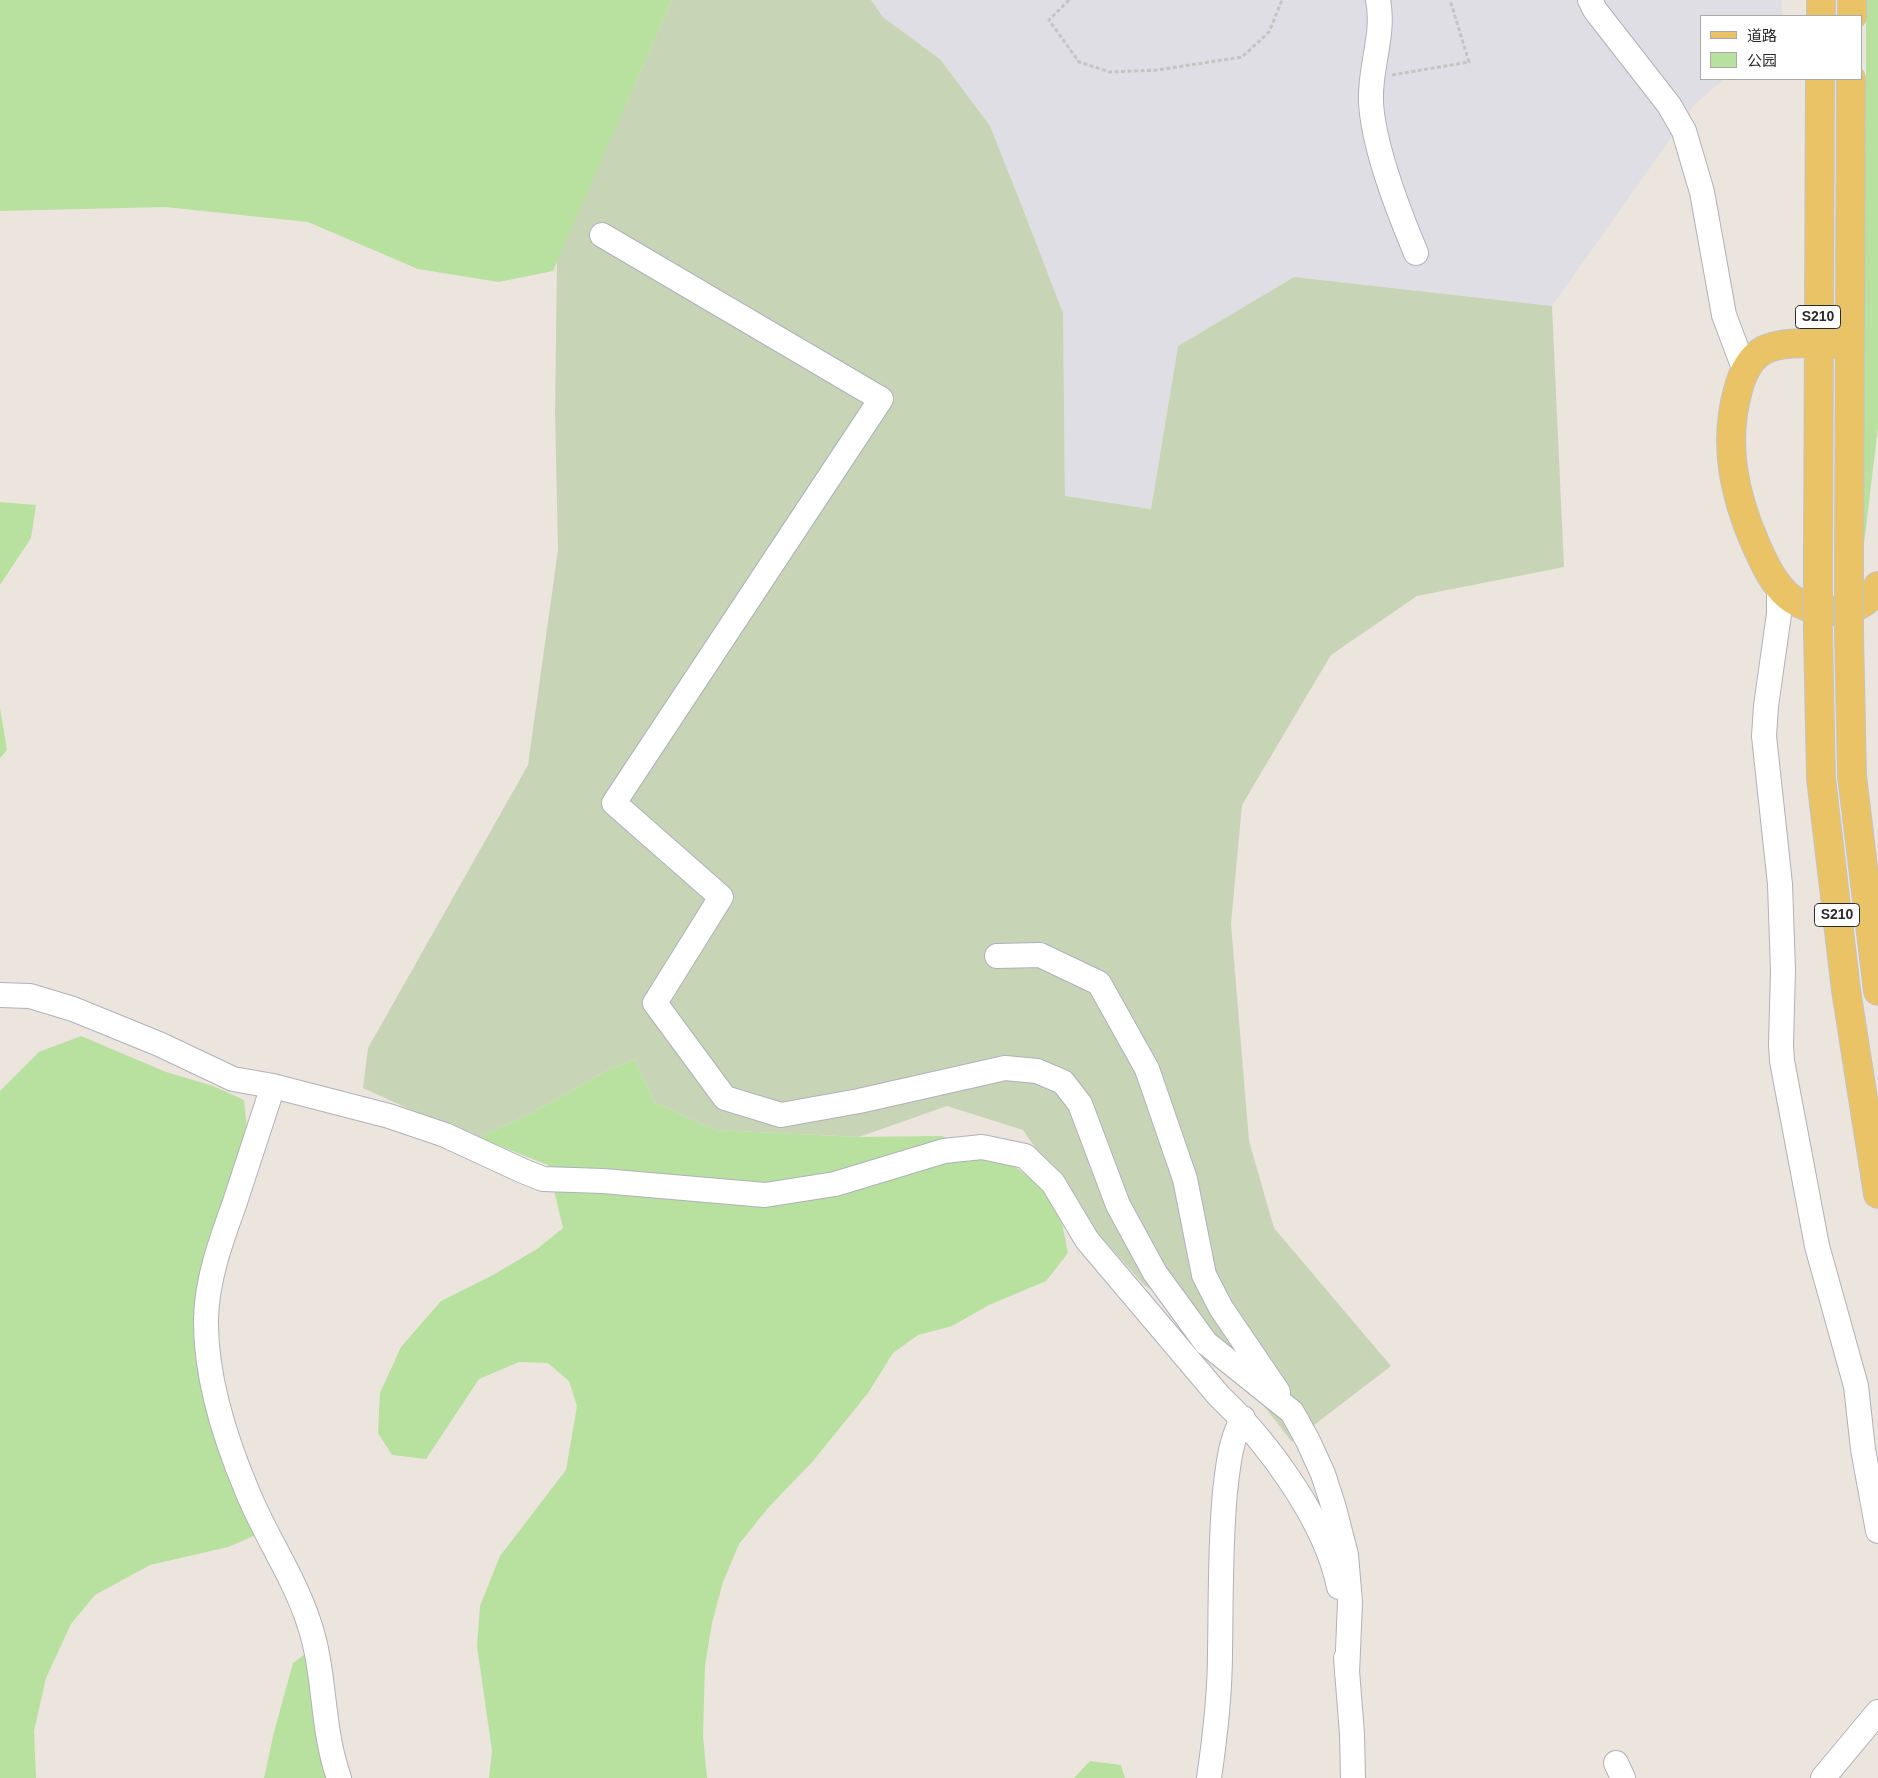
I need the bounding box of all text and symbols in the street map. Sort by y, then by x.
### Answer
legend [1700,15,1863,80]
text: 道路 [1747,27,1777,44]
text: 公园 [1747,52,1777,69]
road number: S210 [1796,306,1840,328]
road number: S210 [1814,904,1860,926]

